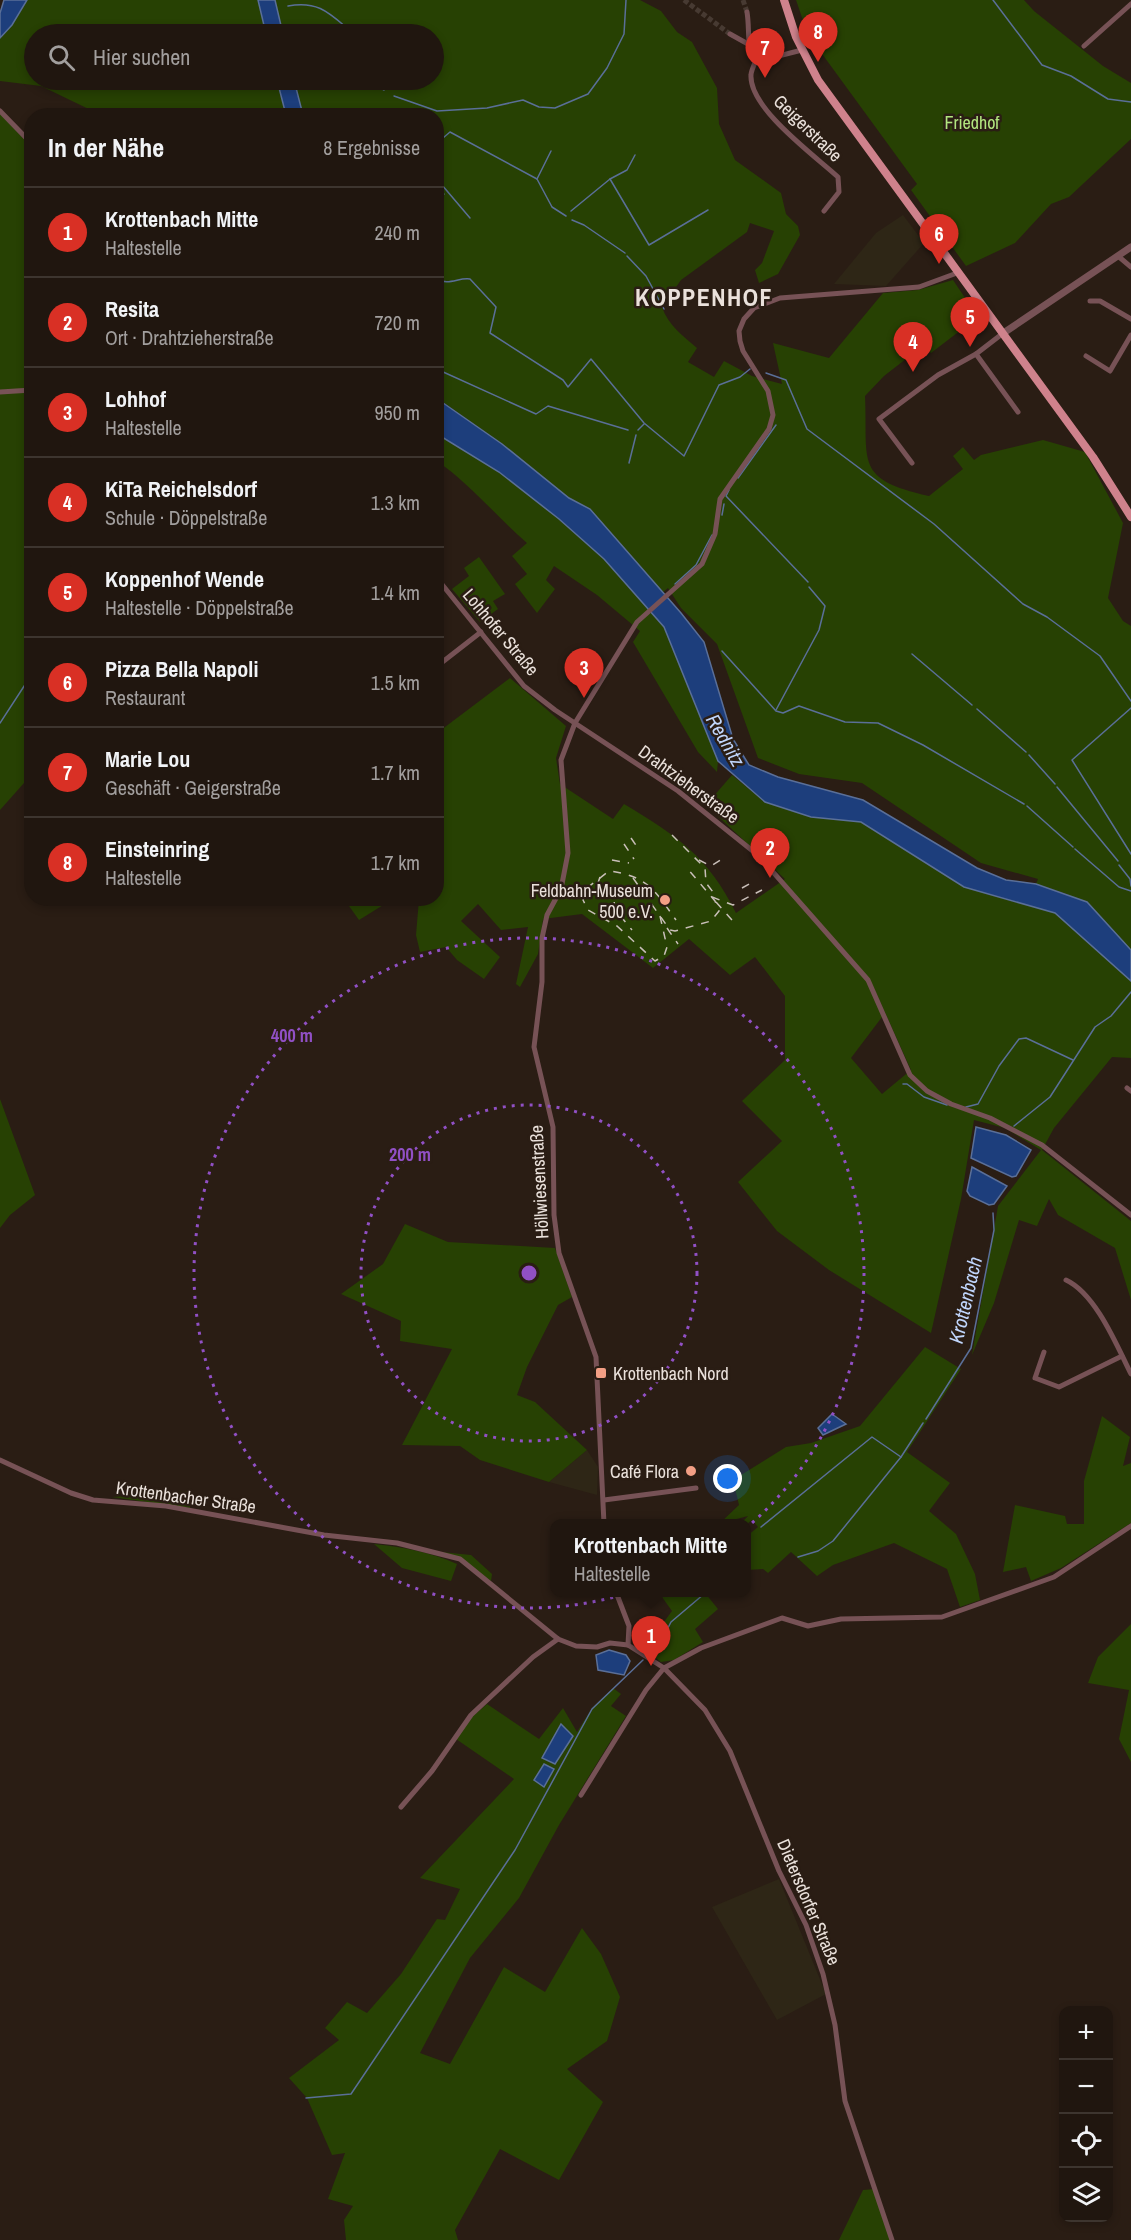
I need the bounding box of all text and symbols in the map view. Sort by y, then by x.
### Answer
pin: 8 [798,13,838,62]
search box [24,24,444,90]
pin: 7 [746,28,784,78]
icon: search [45,41,78,74]
text: Hier suchen [93,42,190,72]
street label: Geigerstraße [768,89,848,167]
park label: Friedhof [945,110,1000,135]
text: In der Nähe [48,130,164,165]
text: 8 Ergebnisse [323,134,420,161]
text: Krottenbach Mitte [105,204,258,234]
pin: 6 [920,214,958,264]
text: 1 [63,219,72,246]
text: 240 m [374,219,420,246]
text: Haltestelle [105,234,182,261]
district label: KOPPENHOF [635,281,773,313]
text: Resita [105,294,159,324]
pin: 5 [950,298,990,347]
text: 2 [63,309,72,336]
text: 720 m [374,309,420,336]
pin: 4 [894,322,932,372]
text: Ort · Drahtzieherstraße [105,324,274,351]
text: Lohhof [105,384,166,414]
text: 3 [63,399,72,426]
text: 950 m [374,399,420,426]
text: Haltestelle [105,414,182,441]
text: KiTa Reichelsdorf [105,474,257,504]
text: 4 [63,489,72,516]
text: 1.3 km [371,489,420,516]
text: Schule · Döppelstraße [105,504,267,531]
text: Koppenhof Wende [105,564,264,594]
text: 5 [63,579,72,606]
text: 1.4 km [371,579,420,606]
street label: Lohhofer Straße [457,583,545,681]
text: Haltestelle · Döppelstraße [105,594,294,621]
pin: 3 [564,648,604,698]
text: Pizza Bella Napoli [105,654,258,684]
text: 6 [63,669,72,696]
text: 1.5 km [371,669,420,696]
text: Restaurant [105,684,185,711]
water label: Rednitz [700,709,752,772]
street label: Drahtzieherstraße [634,739,744,829]
text: Marie Lou [105,744,190,774]
text: 7 [63,759,72,786]
text: 1.7 km [371,759,420,786]
text: Geschäft · Geigerstraße [105,774,281,801]
pin: 2 [750,828,790,878]
text: Einsteinring [105,834,209,864]
text: 8 [63,849,72,876]
text: 1.7 km [371,849,420,876]
text: Haltestelle [105,864,182,891]
place label: Feldbahn-Museum 500 e.V. [531,878,653,924]
marker: Feldbahn-Museum 500 e.V. [658,893,672,907]
text: 400 m [271,1023,313,1048]
street label: Höllwiesenstraße [524,1124,554,1240]
text: 200 m [389,1142,431,1167]
water label: Krottenbach [942,1254,988,1346]
centre of rings [519,1263,539,1283]
place label: Krottenbach Nord [613,1361,729,1386]
marker: Krottenbach Nord [594,1366,608,1380]
place label: Café Flora [610,1459,679,1484]
marker: Café Flora [684,1464,698,1478]
your location [713,1464,742,1493]
street label: Krottenbacher Straße [114,1475,258,1519]
popup [550,1519,751,1597]
text: Krottenbach Mitte [574,1530,727,1560]
text: Haltestelle [574,1560,650,1587]
pin: 1 [632,1616,670,1666]
street label: Dietersdorfer Straße [771,1835,847,1969]
map controls [1059,2006,1113,2222]
button: + [1059,2006,1113,2060]
button: − [1059,2060,1113,2114]
button: locate [1059,2114,1113,2168]
button: layers [1059,2168,1113,2222]

